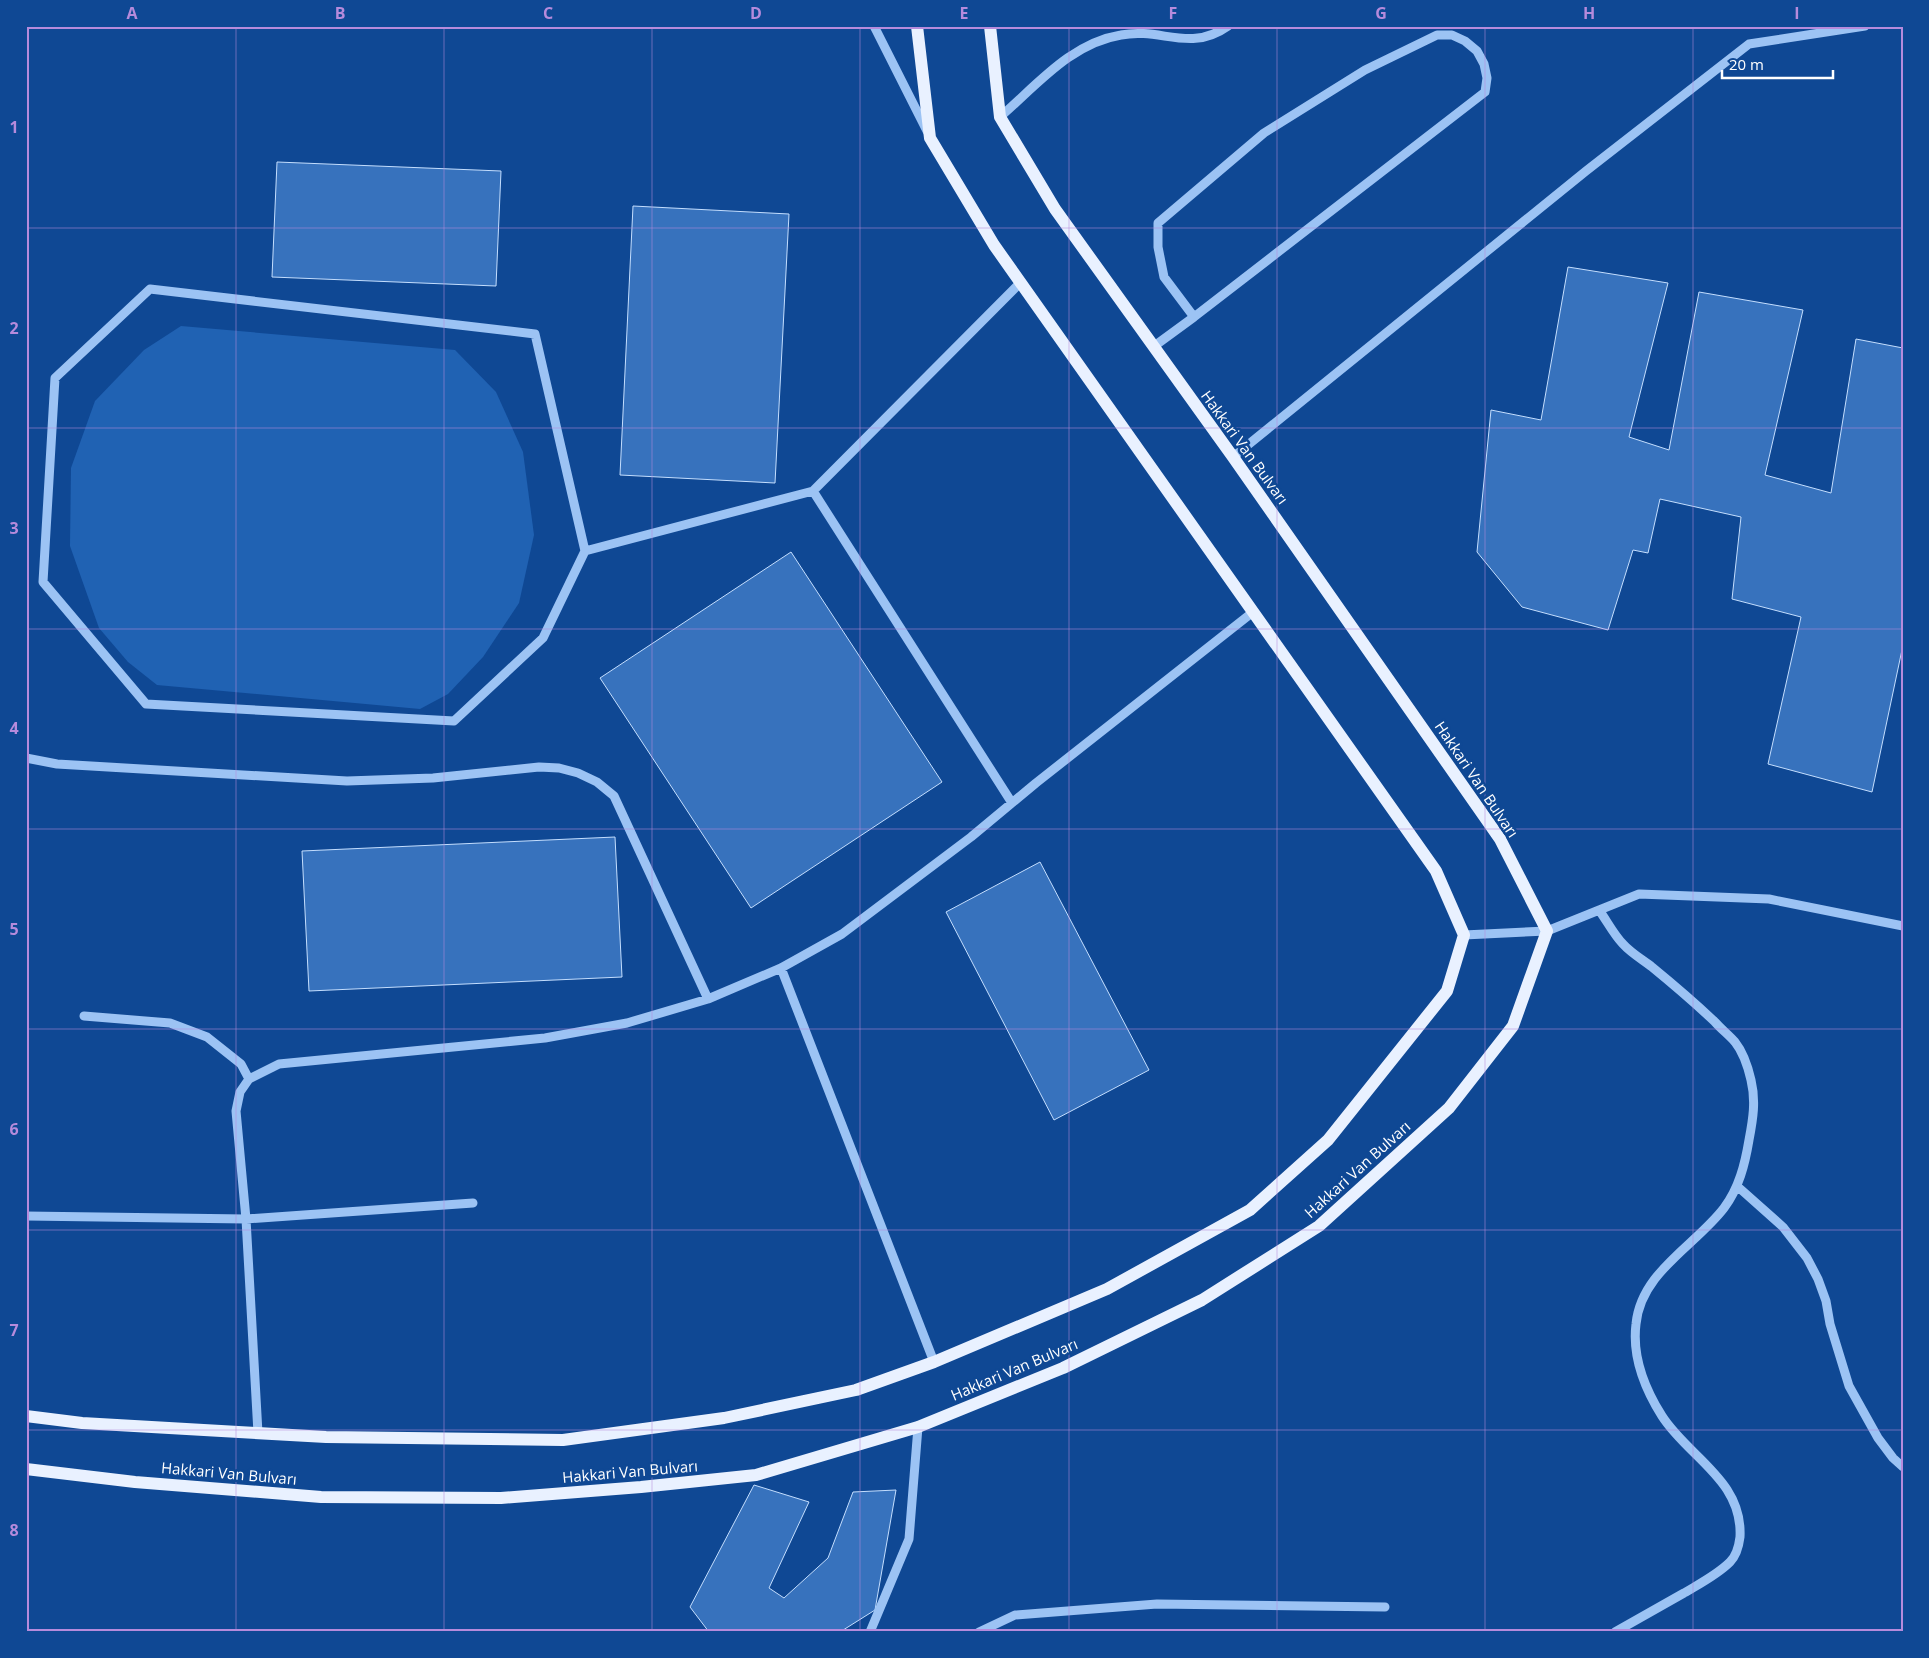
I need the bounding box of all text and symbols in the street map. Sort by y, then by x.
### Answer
text: A [126,2,138,24]
text: B [335,2,345,24]
text: C [543,2,553,24]
text: D [750,2,762,24]
text: E [960,2,969,24]
text: F [1169,2,1177,24]
text: G [1375,2,1387,24]
text: H [1583,2,1595,24]
text: I [1794,2,1800,24]
scale bar [1722,48,1833,80]
text: 20 m [1729,54,1764,74]
text: 1 [9,116,19,138]
text: 2 [9,317,19,339]
street label: Hakkari Van Bulvarı [1197,386,1293,508]
text: 3 [9,517,19,539]
text: 4 [9,717,19,739]
street label: Hakkari Van Bulvarı [1431,717,1523,841]
text: 5 [9,918,19,940]
street label: Hakkari Van Bulvarı [1300,1116,1414,1222]
text: 6 [9,1118,19,1140]
text: 7 [9,1319,19,1341]
street label: Hakkari Van Bulvarı [947,1333,1081,1405]
street label: Hakkari Van Bulvarı [561,1455,699,1487]
street label: Hakkari Van Bulvarı [160,1457,298,1489]
text: 8 [9,1519,19,1541]

